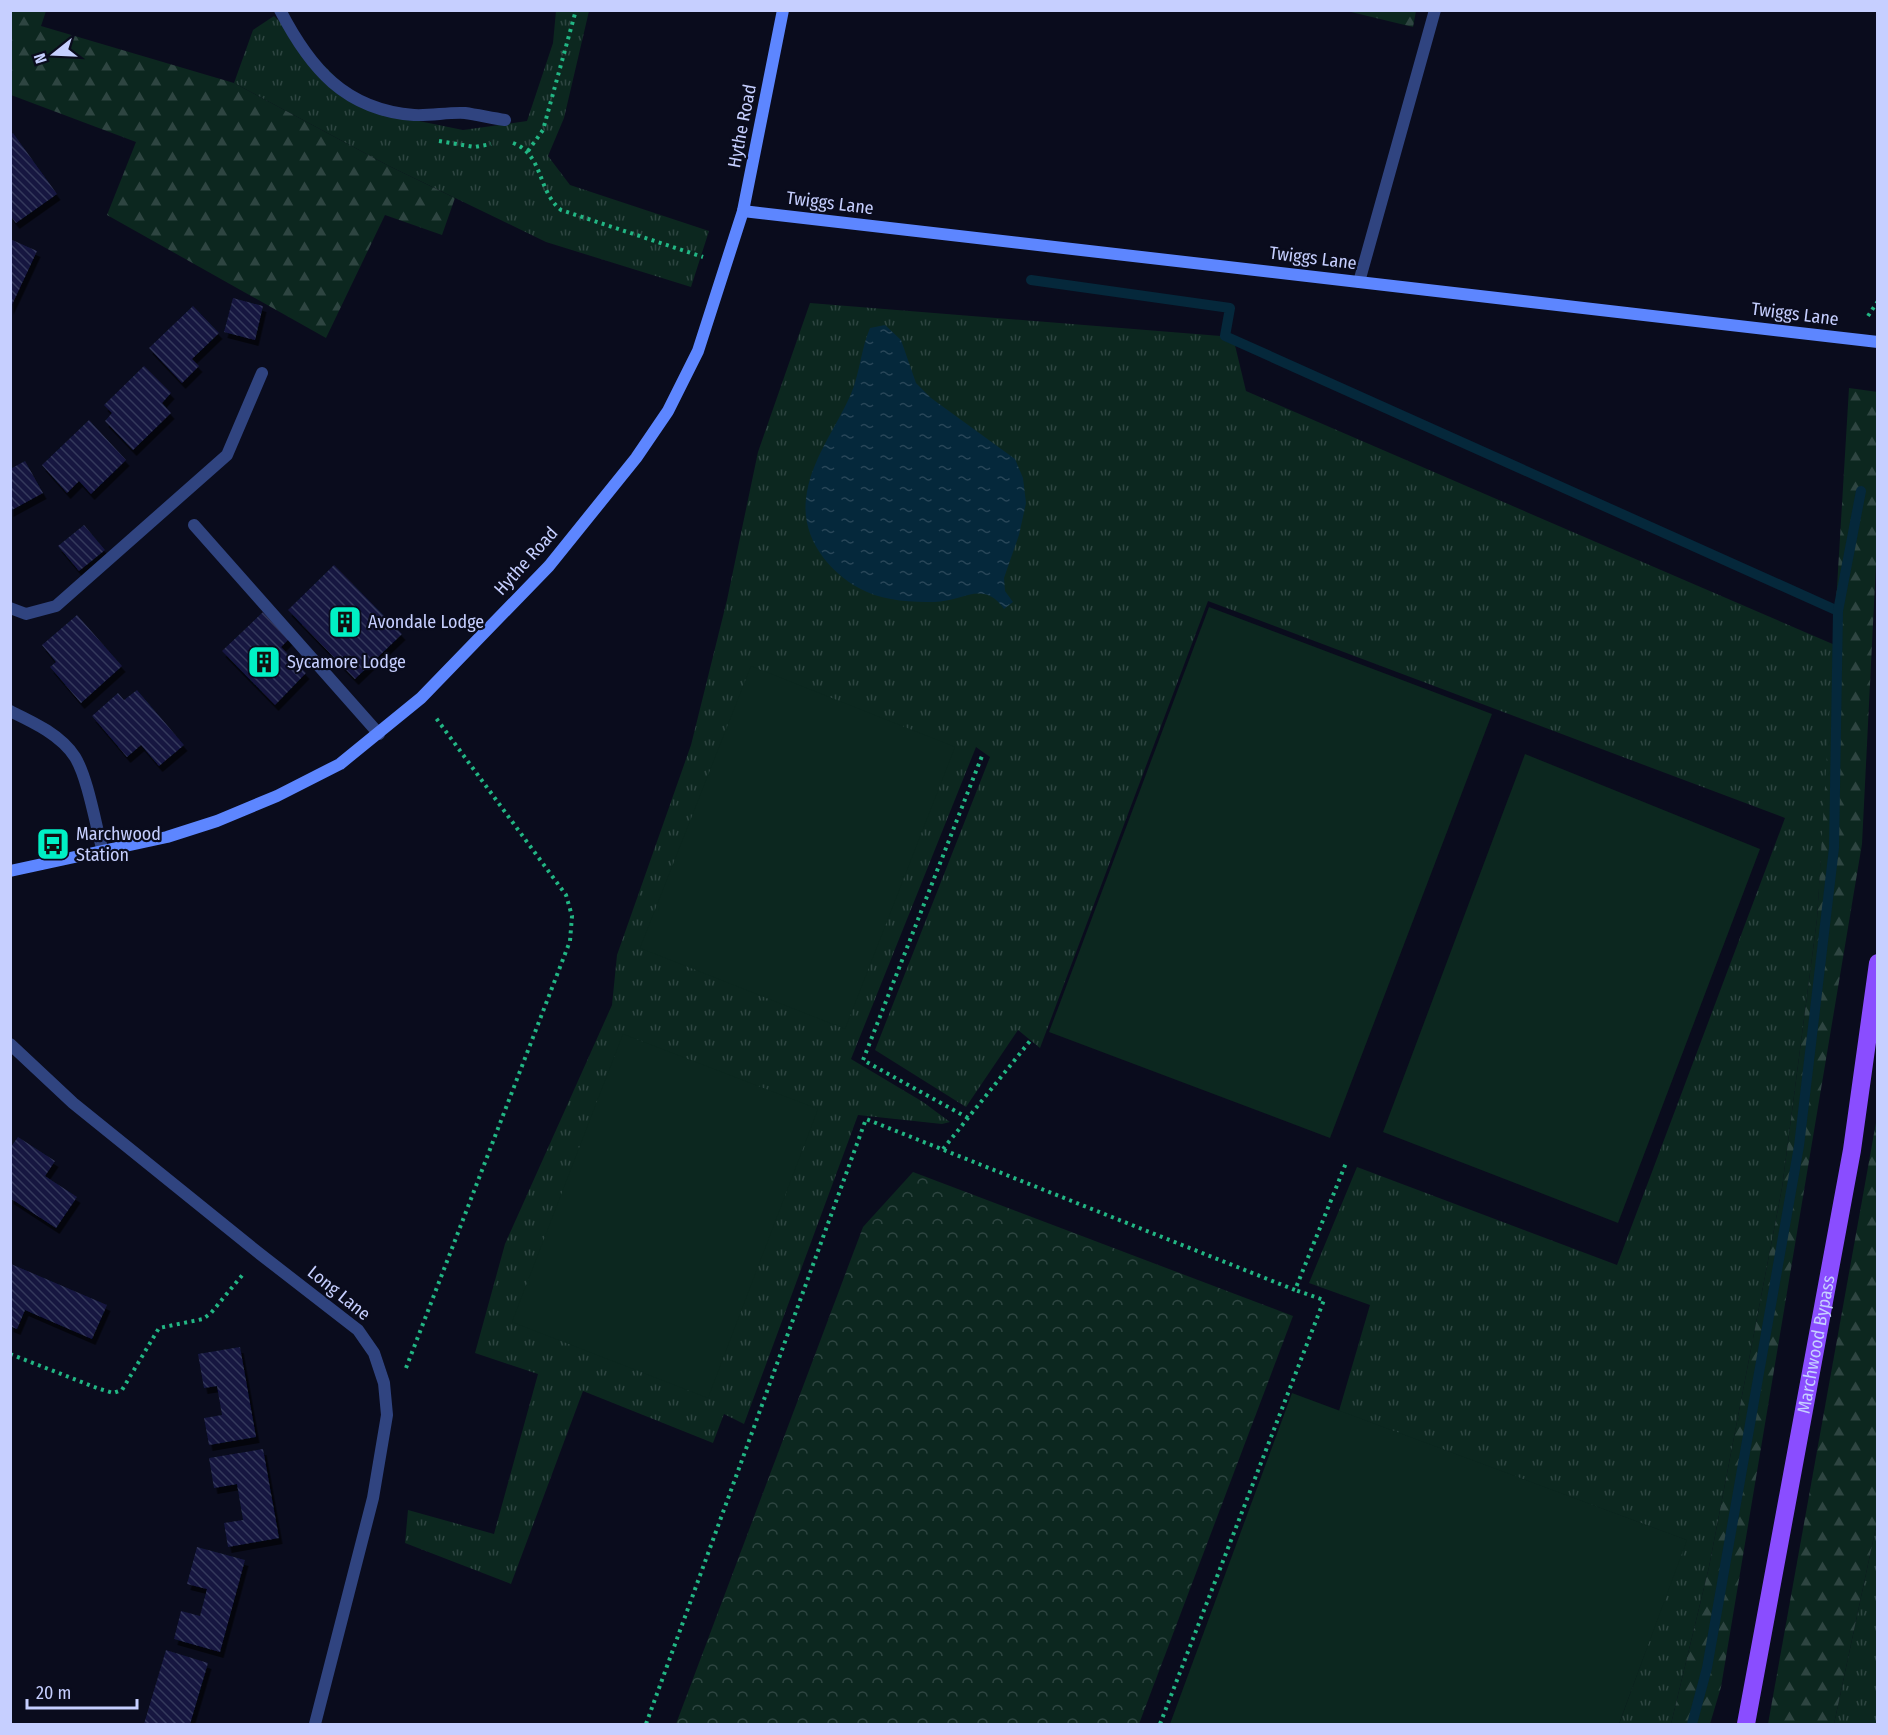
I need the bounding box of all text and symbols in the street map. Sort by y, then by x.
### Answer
north arrow [24,24,84,84]
text: N [30,51,51,66]
street label: Hythe Road [723,82,761,170]
street label: Twiggs Lane [785,187,875,219]
street label: Twiggs Lane [1268,242,1358,274]
street label: Twiggs Lane [1750,298,1840,330]
street label: Hythe Road [489,522,563,600]
building icon: Avondale Lodge [327,604,363,640]
place label: Avondale Lodge [368,611,484,633]
building icon: Sycamore Lodge [246,644,282,680]
place label: Sycamore Lodge [287,651,406,673]
place label: Marchwood Station [76,823,161,866]
bus stop icon: Marchwood Station [35,826,71,862]
street label: Long Lane [303,1261,375,1325]
street label: Marchwood Bypass [1793,1273,1840,1415]
scale bar [27,1672,136,1710]
text: 20 m [36,1682,71,1704]

